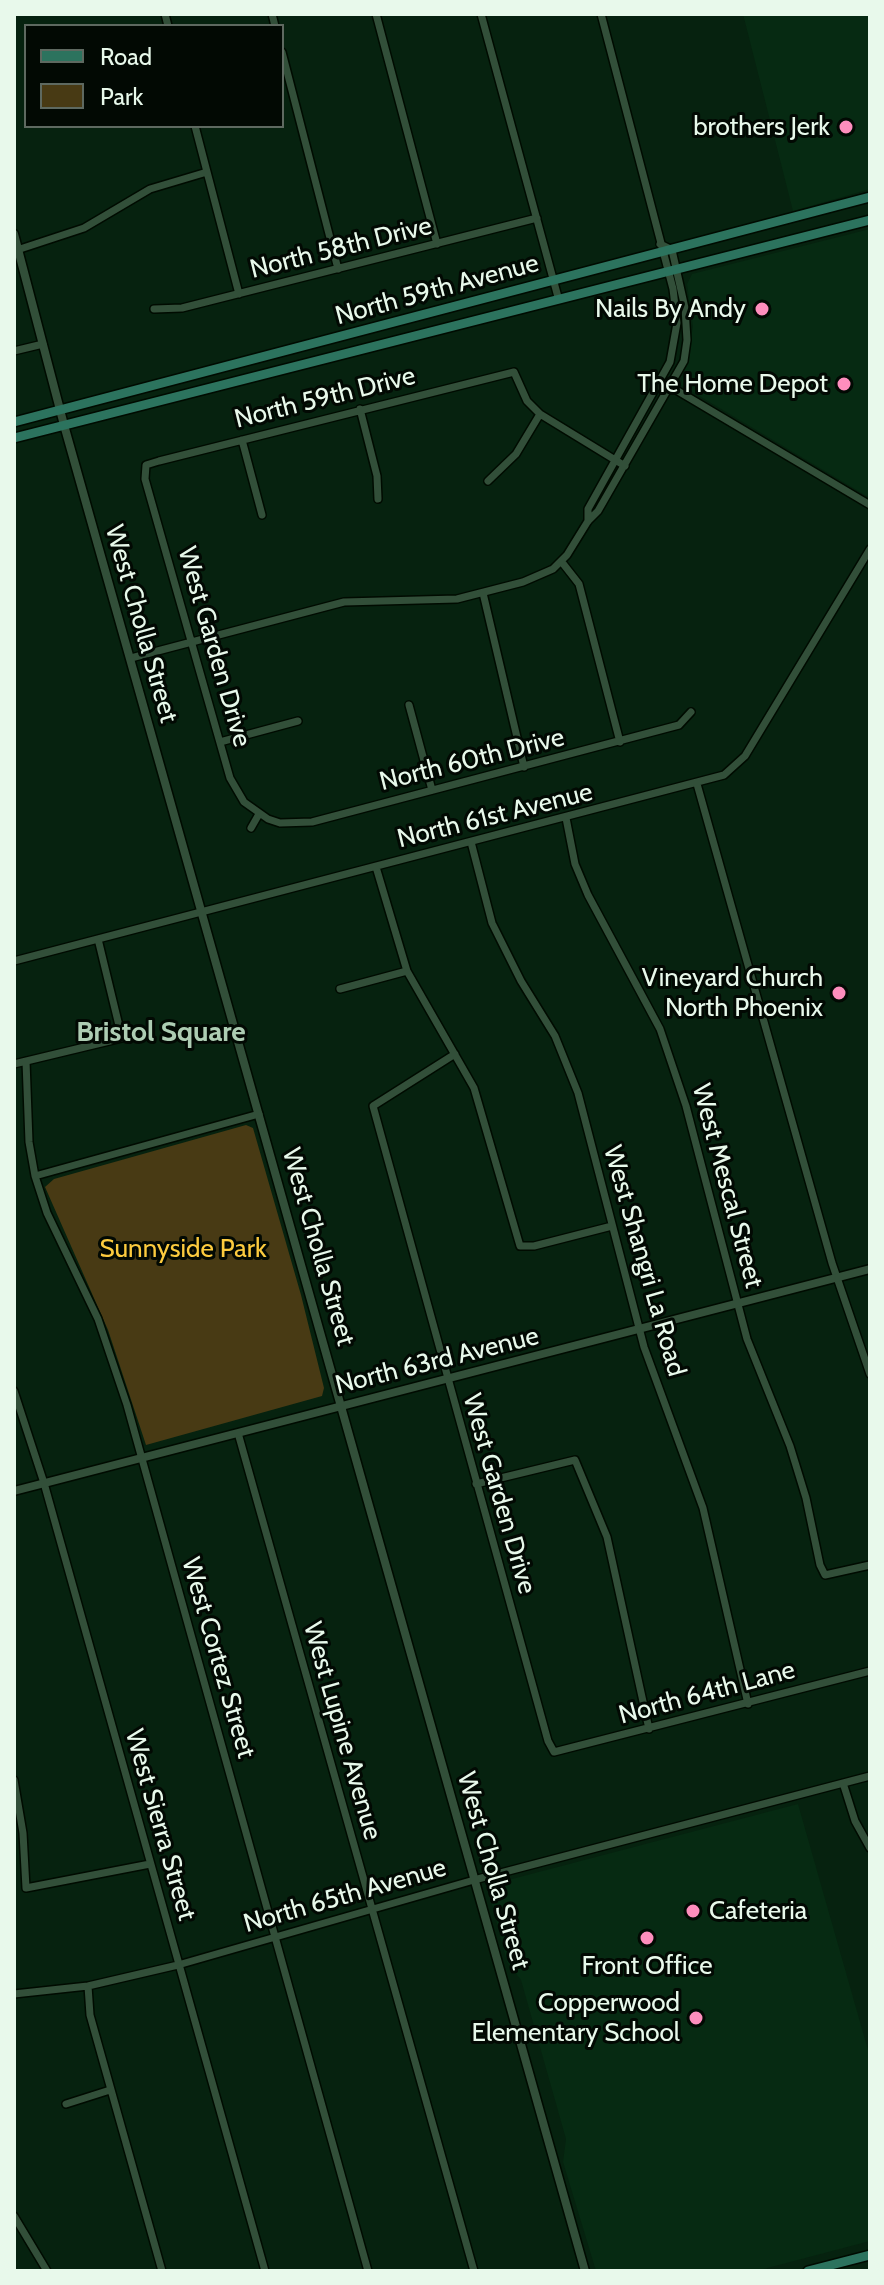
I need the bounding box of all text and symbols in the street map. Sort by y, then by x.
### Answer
legend [24,24,284,128]
text: Road [100,42,152,71]
text: Park [100,82,143,111]
place label: brothers Jerk [693,111,830,143]
marker: brothers Jerk [837,118,855,136]
street label: North 58th Drive [247,210,435,286]
street label: North 59th Avenue [332,248,542,332]
place label: Nails By Andy [595,293,746,325]
marker: Nails By Andy [753,300,771,318]
street label: North 59th Drive [231,360,419,436]
place label: The Home Depot [637,368,828,400]
marker: The Home Depot [835,375,853,393]
street label: West Cholla Street [98,522,184,726]
street label: West Garden Drive [171,543,257,751]
street label: North 60th Drive [376,722,568,798]
street label: North 61st Avenue [394,777,596,855]
place label: Vineyard Church North Phoenix [642,962,823,1024]
marker: Vineyard Church North Phoenix [830,984,848,1002]
district label: Bristol Square [76,1016,246,1050]
street label: West Mescal Street [685,1080,769,1292]
street label: West Shangri La Road [596,1142,692,1380]
street label: West Cholla Street [275,1145,361,1349]
park label: Sunnyside Park [99,1233,267,1265]
street label: North 63rd Avenue [332,1321,542,1401]
street label: West Garden Drive [456,1390,542,1598]
street label: West Cortez Street [174,1554,262,1762]
street label: West Lupine Avenue [296,1619,388,1843]
street label: North 64th Lane [616,1655,798,1731]
street label: West Sierra Street [118,1726,202,1924]
street label: West Cholla Street [450,1769,536,1973]
street label: North 65th Avenue [240,1852,450,1940]
place label: Cafeteria [709,1895,807,1927]
marker: Cafeteria [684,1902,702,1920]
marker: Front Office [638,1929,656,1947]
place label: Front Office [581,1950,713,1982]
place label: Copperwood Elementary School [472,1987,680,2048]
marker: Copperwood Elementary School [687,2009,705,2027]

